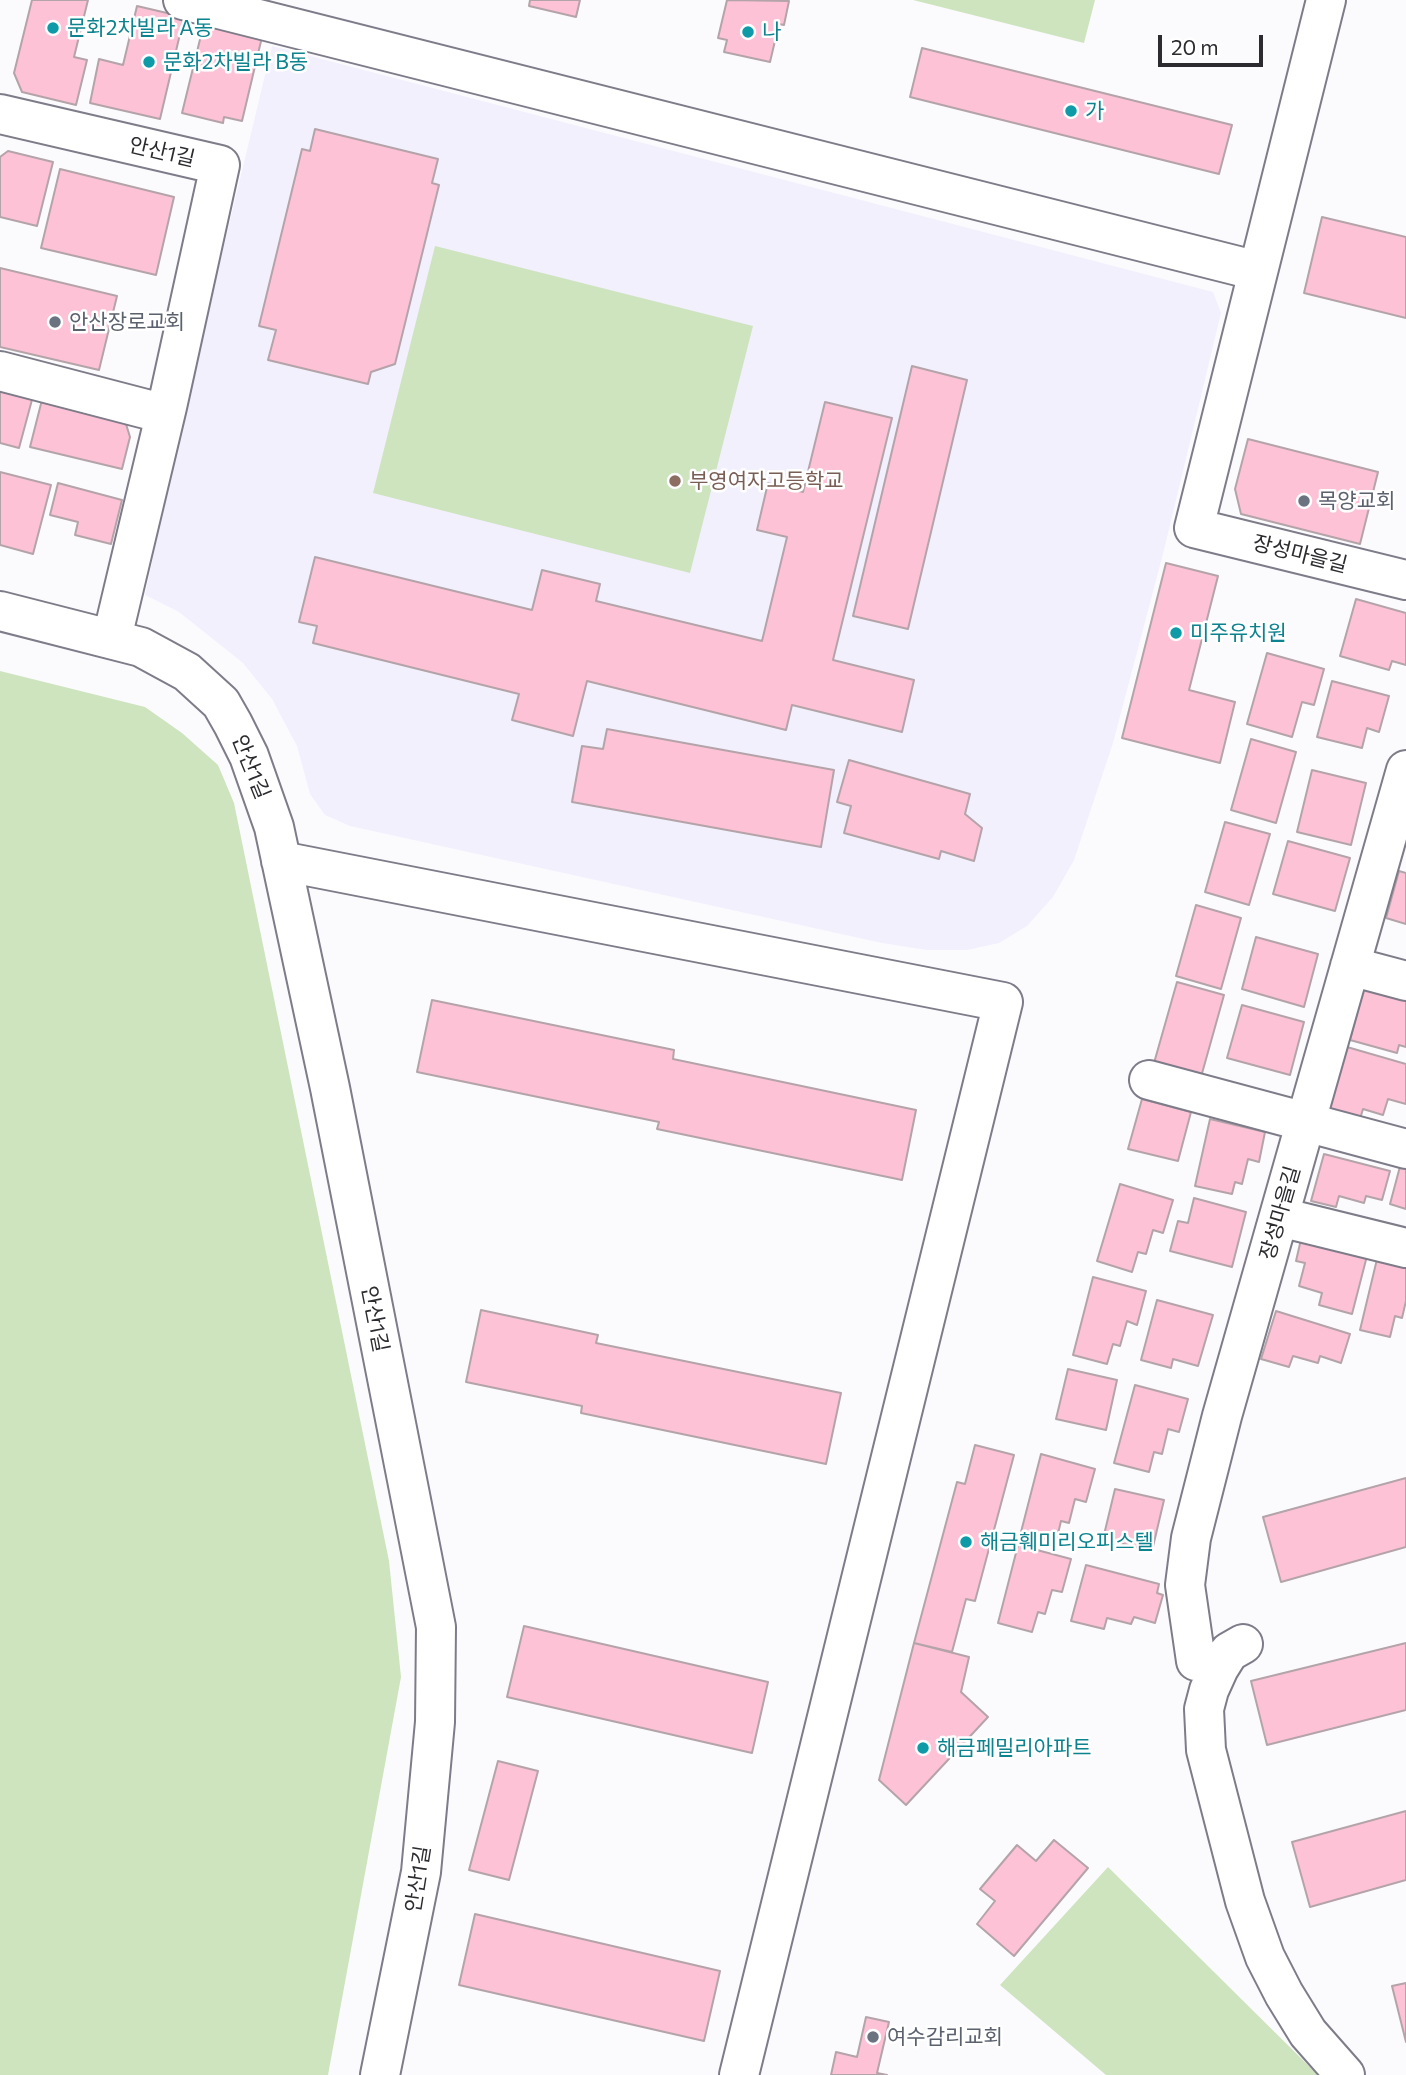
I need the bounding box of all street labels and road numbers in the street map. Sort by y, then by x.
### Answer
street label: 안산1길 [127,132,197,172]
street label: 장성마을길 [1250,530,1350,578]
street label: 안산1길 [227,731,275,803]
street label: 장성마을길 [1255,1163,1305,1263]
street label: 안산1길 [356,1284,394,1354]
street label: 안산1길 [400,1844,436,1914]

